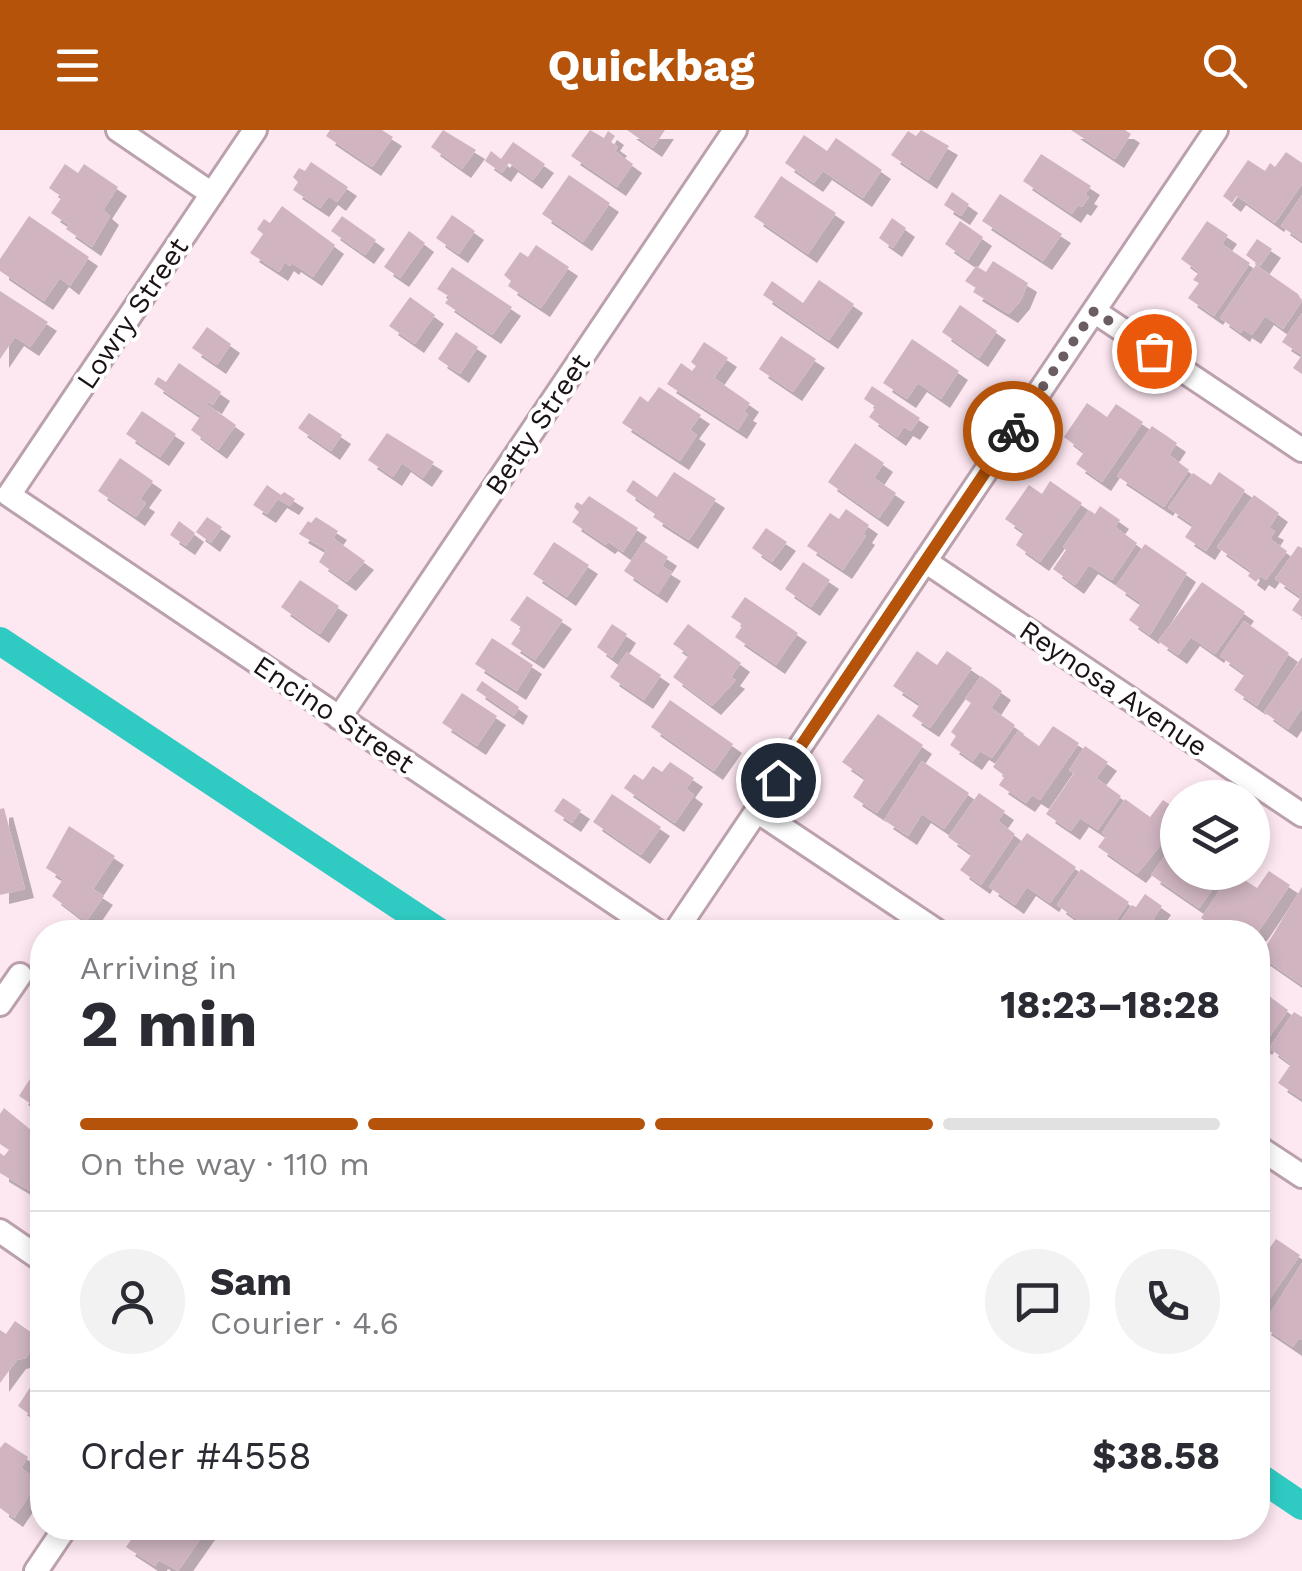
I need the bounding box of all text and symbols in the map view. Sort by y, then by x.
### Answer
icon: menu [50,38,105,93]
icon: search [1197,38,1252,93]
text: Quickbag [547,39,755,92]
street label: Lowry Street [70,231,195,395]
pin [1112,309,1197,394]
icon: bag [1127,324,1182,379]
street label: Betty Street [478,347,597,501]
courier [963,381,1063,481]
icon: bike [986,404,1041,459]
street label: Reynosa Avenue [1013,613,1214,764]
street label: Encino Street [247,649,420,780]
pin [736,738,821,823]
icon: home [751,753,806,808]
map controls [1160,780,1270,890]
button: layers [1160,780,1270,890]
text: Arriving in [80,949,237,987]
text: 18:23–18:28 [1000,983,1220,1027]
text: 2 min [80,986,258,1062]
text: On the way · 110 m [80,1145,370,1183]
button: person [80,1249,185,1354]
button: chat [985,1249,1090,1354]
button: phone [1115,1249,1220,1354]
text: Sam [210,1260,292,1304]
text: Courier · 4.6 [210,1304,399,1342]
text: Order #4558 [80,1434,312,1478]
text: $38.58 [1092,1434,1220,1478]

